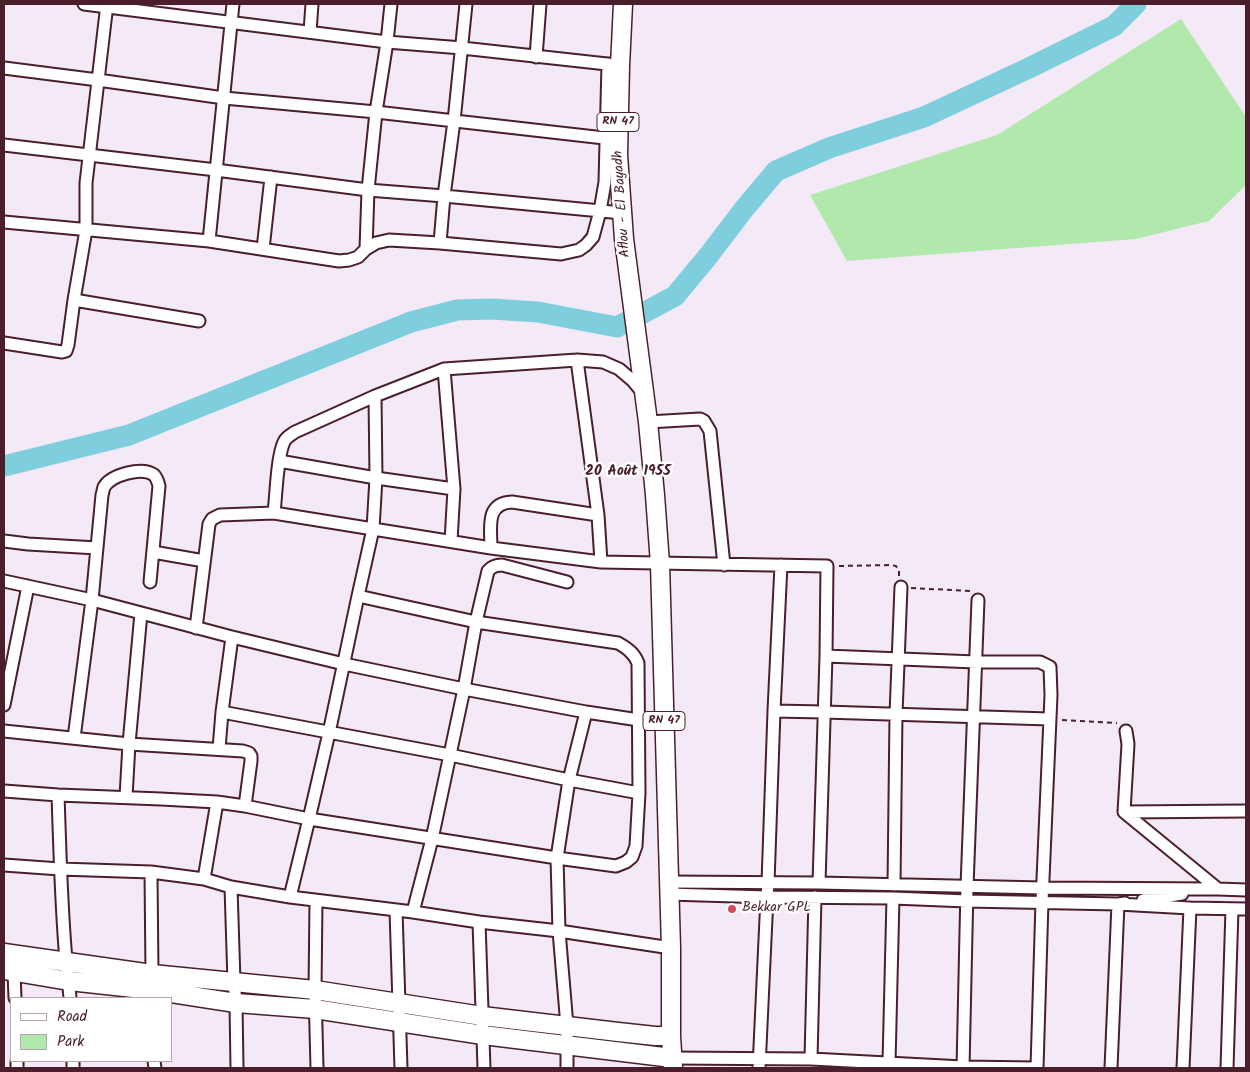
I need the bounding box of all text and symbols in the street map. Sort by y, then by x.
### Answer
road number: RN 47 [597,112,639,132]
street label: Aflou - El Bayadh [611,150,635,258]
district label: 20 Août 1955 [585,463,671,481]
road number: RN 47 [643,711,685,730]
place label: Bekkar GPL [742,901,811,917]
marker: Bekkar GPL [726,903,738,915]
legend [10,997,172,1062]
text: Road [57,1005,87,1029]
text: Park [57,1030,84,1054]

